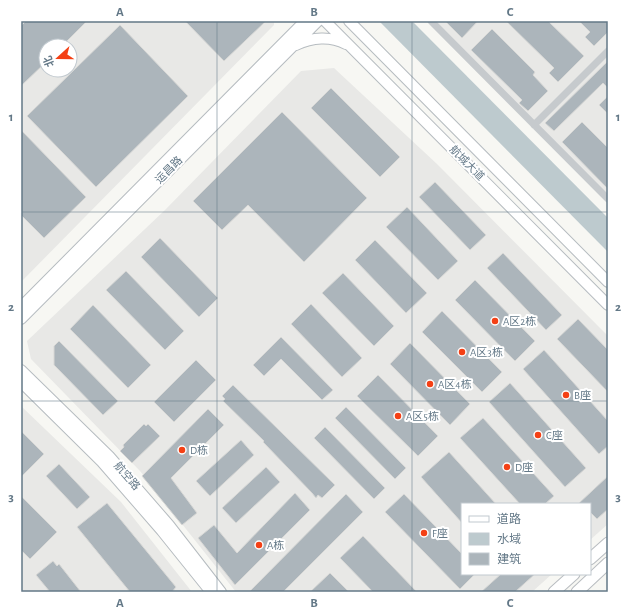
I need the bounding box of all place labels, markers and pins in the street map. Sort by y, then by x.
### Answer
place label: A区2栋 [503,315,536,327]
marker: A区2栋 [490,316,500,326]
place label: A区3栋 [470,346,503,358]
marker: A区3栋 [457,347,467,357]
place label: A区4栋 [438,378,472,390]
marker: A区4栋 [425,379,435,389]
place label: B座 [574,389,591,401]
marker: B座 [561,390,571,400]
place label: A区5栋 [406,410,439,422]
marker: A区5栋 [393,411,403,421]
place label: C座 [546,429,563,441]
marker: C座 [533,430,543,440]
place label: D栋 [190,444,208,456]
marker: D栋 [177,445,187,455]
place label: D座 [515,461,533,473]
marker: D座 [502,462,512,472]
place label: F座 [432,527,448,539]
marker: F座 [419,528,429,538]
place label: A栋 [267,539,284,551]
marker: A栋 [254,540,264,550]

